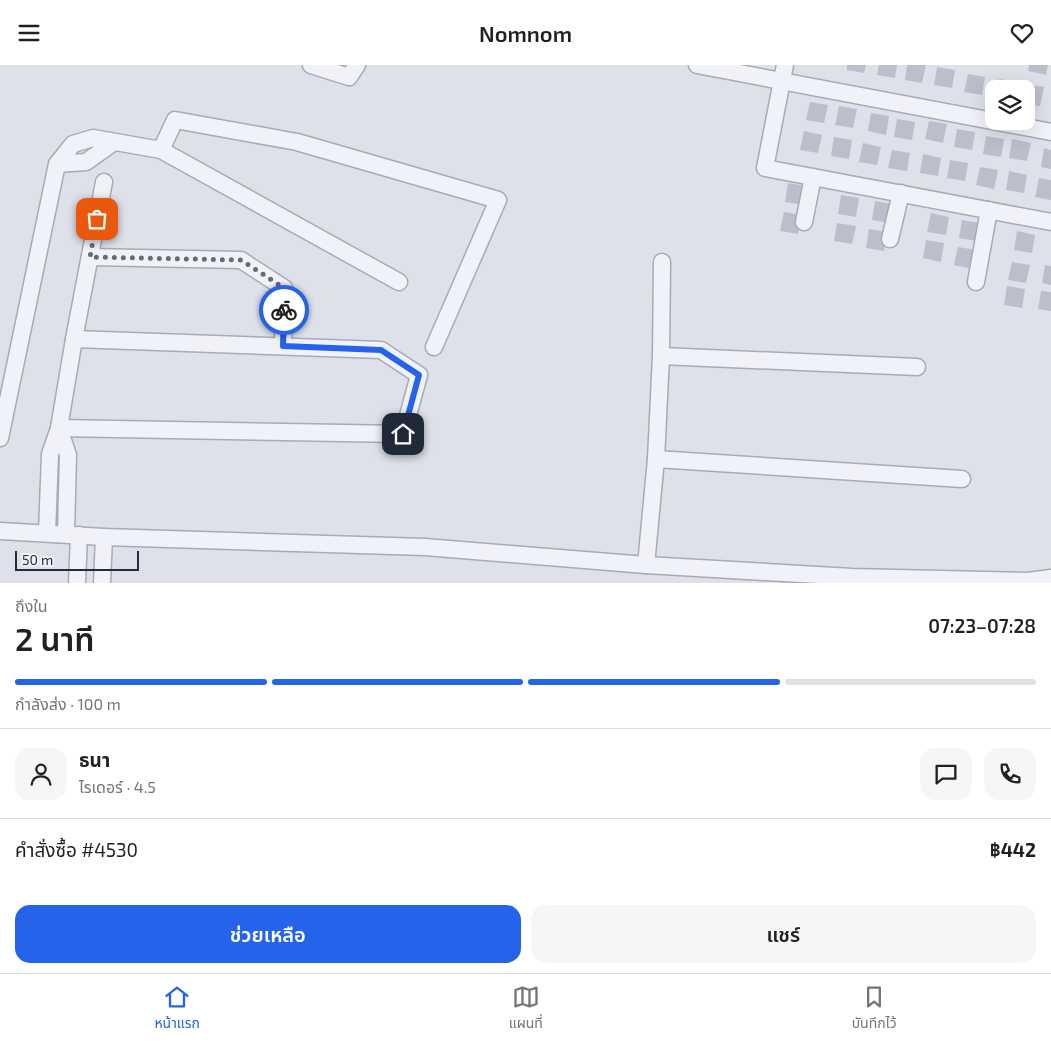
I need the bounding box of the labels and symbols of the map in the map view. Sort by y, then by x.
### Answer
pin [76,198,118,240]
courier [259,285,309,335]
pin [382,413,424,455]
scale bar [15,548,139,571]

